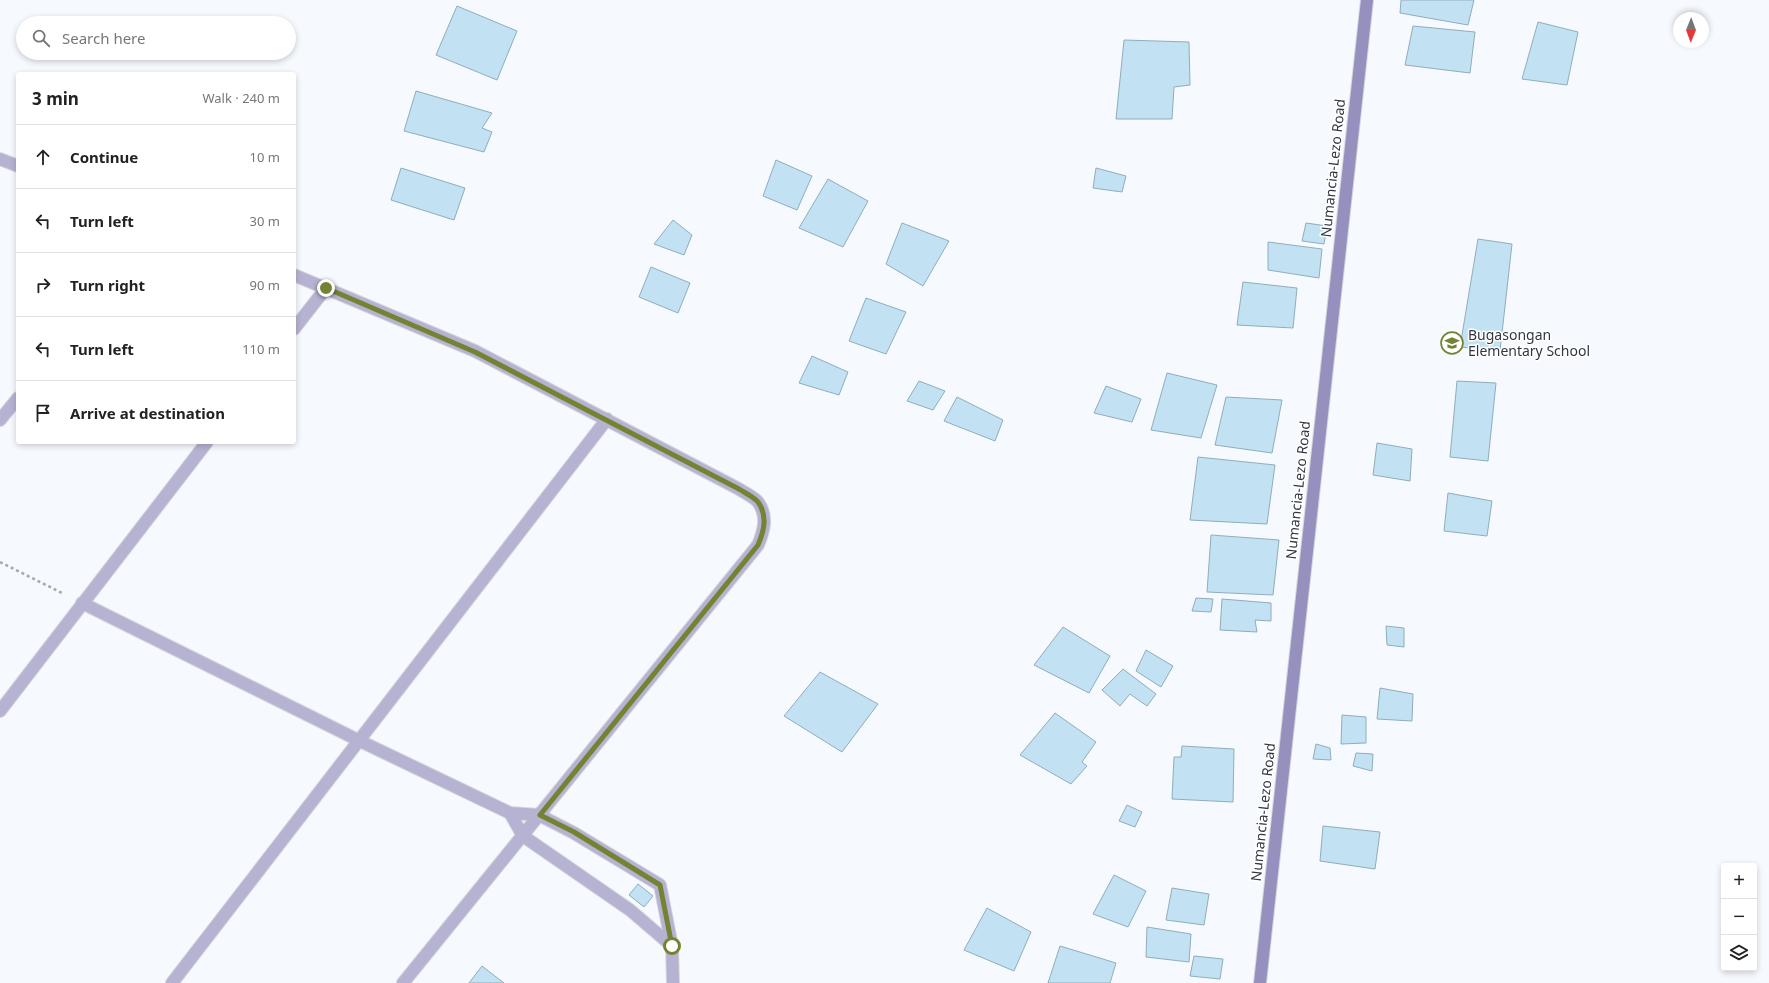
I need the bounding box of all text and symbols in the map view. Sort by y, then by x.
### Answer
north arrow [1673,12,1709,48]
search box [16,16,296,60]
icon: search [30,27,52,49]
text: Search here [62,28,145,48]
text: 3 min [32,87,79,110]
text: Walk · 240 m [202,89,280,107]
street label: Numancia-Lezo Road [1316,98,1349,238]
icon: ahead [32,146,54,168]
text: Continue [70,147,138,167]
text: 10 m [250,148,280,166]
icon: left [32,210,54,232]
text: Turn left [70,211,134,231]
text: 30 m [250,212,280,230]
icon: right [32,274,54,296]
text: Turn right [70,275,145,295]
text: 90 m [250,276,280,294]
route end [317,279,335,297]
place label: Bugasongan Elementary School [1468,325,1590,360]
school or university icon: Bugasongan Elementary School [1439,330,1465,356]
icon: left [32,338,54,360]
text: Turn left [70,339,134,359]
text: 110 m [242,340,280,358]
icon: arrive [32,402,54,424]
text: Arrive at destination [70,403,225,423]
street label: Numancia-Lezo Road [1281,420,1314,560]
street label: Numancia-Lezo Road [1246,742,1279,882]
map controls [1721,863,1757,971]
button: + [1721,863,1757,899]
button: − [1721,899,1757,935]
button: layers [1721,935,1757,971]
route start [663,937,681,955]

